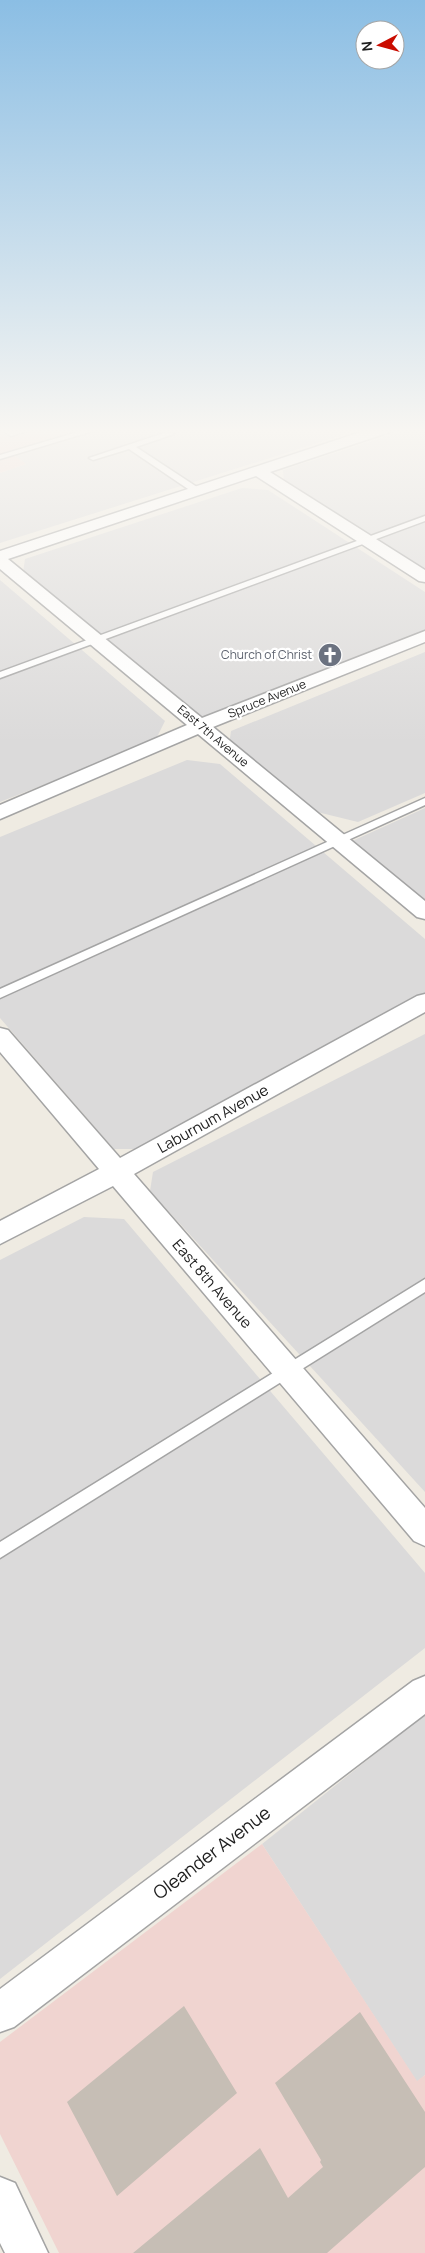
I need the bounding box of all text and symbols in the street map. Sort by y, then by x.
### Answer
north arrow [355,20,405,70]
text: N [357,40,377,52]
church icon: Church of Christ [317,642,343,668]
place label: Church of Christ [221,646,312,663]
street label: Spruce Avenue [225,675,308,722]
street label: East 7th Avenue [174,701,253,771]
street label: Laburnum Avenue [153,1079,272,1158]
street label: East 8th Avenue [168,1235,257,1333]
street label: Oleander Avenue [148,1800,275,1904]

